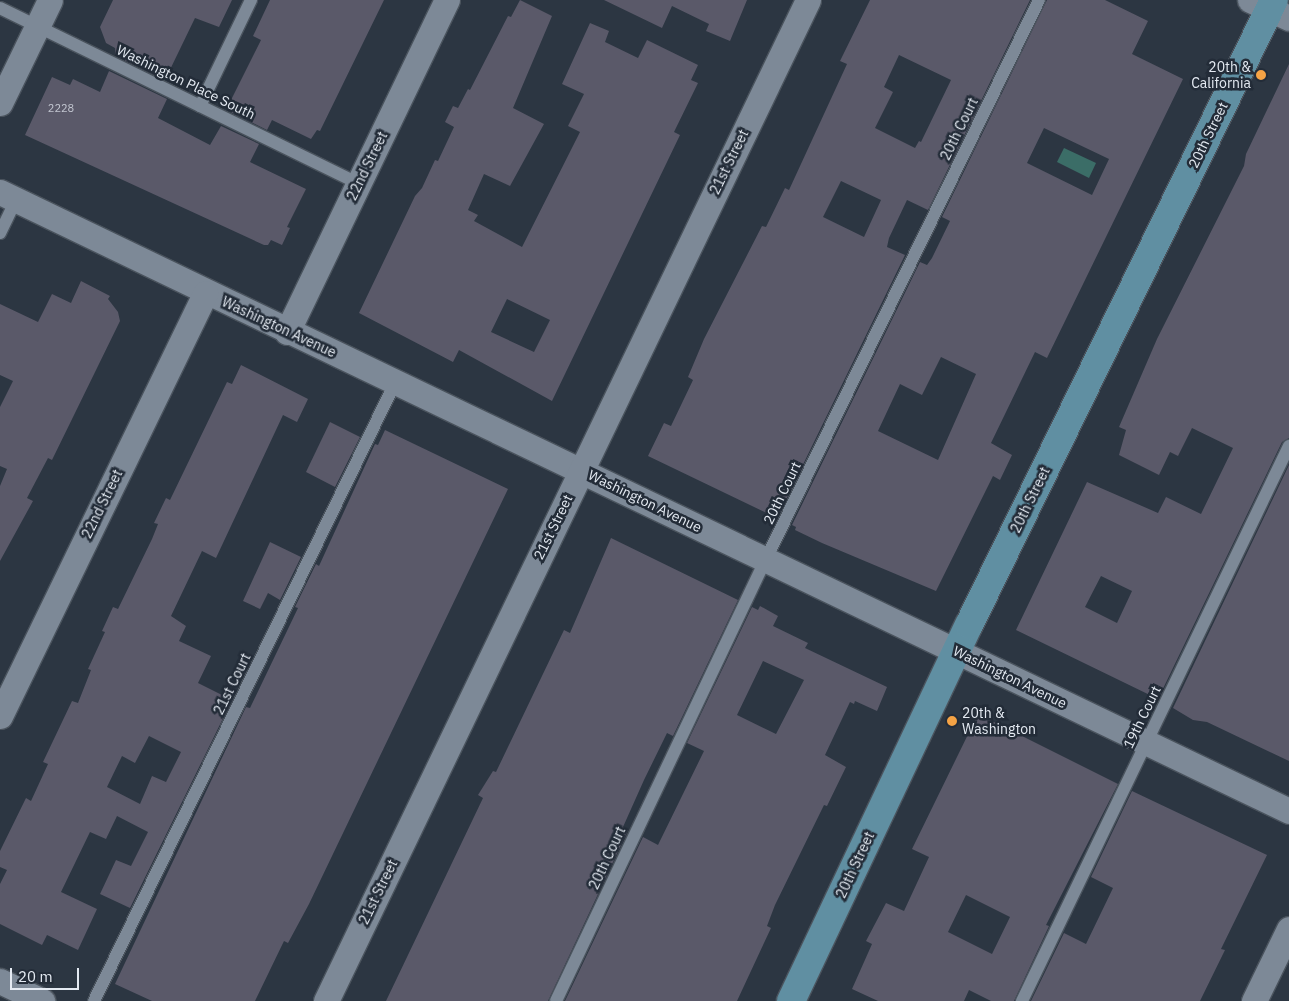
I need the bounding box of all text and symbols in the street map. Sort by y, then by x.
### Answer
street label: Washington Place South [114,41,258,123]
place label: 20th & California [1191,59,1251,92]
marker: 20th & California [1255,69,1267,81]
street label: 20th Court [937,95,981,163]
street label: 20th Street [1185,99,1231,171]
house number: 2228 [48,101,74,115]
street label: 21st Street [706,127,752,197]
street label: 22nd Street [343,129,391,203]
street label: Washington Avenue [219,293,339,361]
street label: 20th Court [760,459,804,527]
street label: 20th Street [1007,464,1053,536]
street label: Washington Avenue [586,466,704,536]
street label: 22nd Street [78,467,126,541]
street label: 21st Street [530,492,576,562]
street label: Washington Avenue [951,642,1069,712]
street label: 21st Court [210,651,254,717]
street label: 19th Court [1120,683,1164,751]
place label: 20th & Washington [962,705,1036,738]
marker: 20th & Washington [946,715,958,727]
street label: 20th Court [585,824,629,892]
street label: 20th Street [832,829,878,901]
street label: 21st Street [355,857,401,927]
scale bar [12,958,81,990]
text: 20 m [18,967,53,986]

